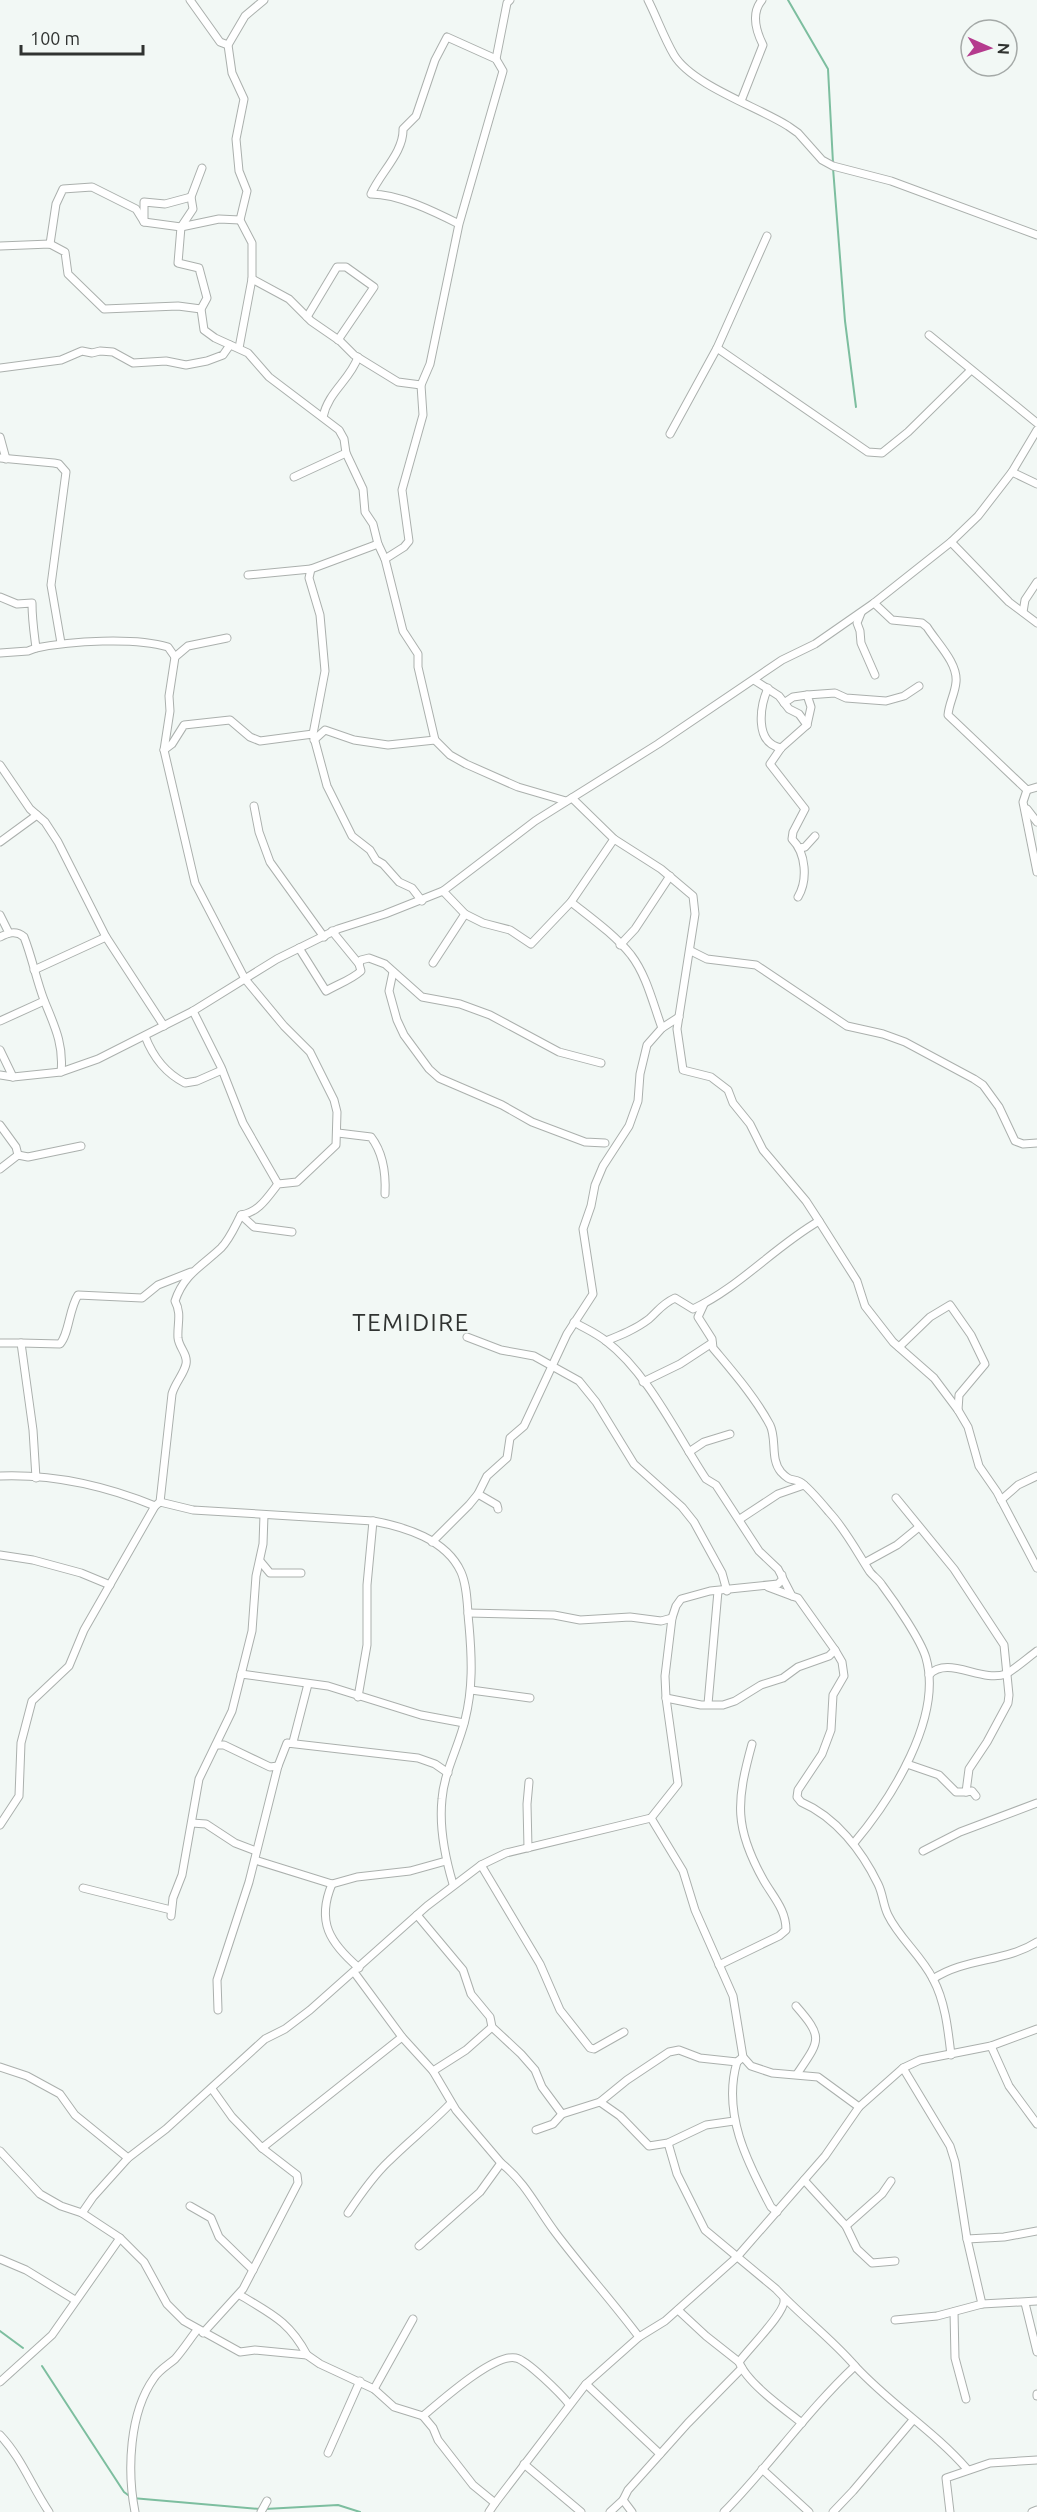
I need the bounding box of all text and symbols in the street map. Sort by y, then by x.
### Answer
scale bar [21,18,142,56]
north arrow [959,18,1019,78]
text: 100 m [30,28,80,48]
text: N [995,42,1013,55]
district label: TEMIDIRE [352,1309,470,1336]

